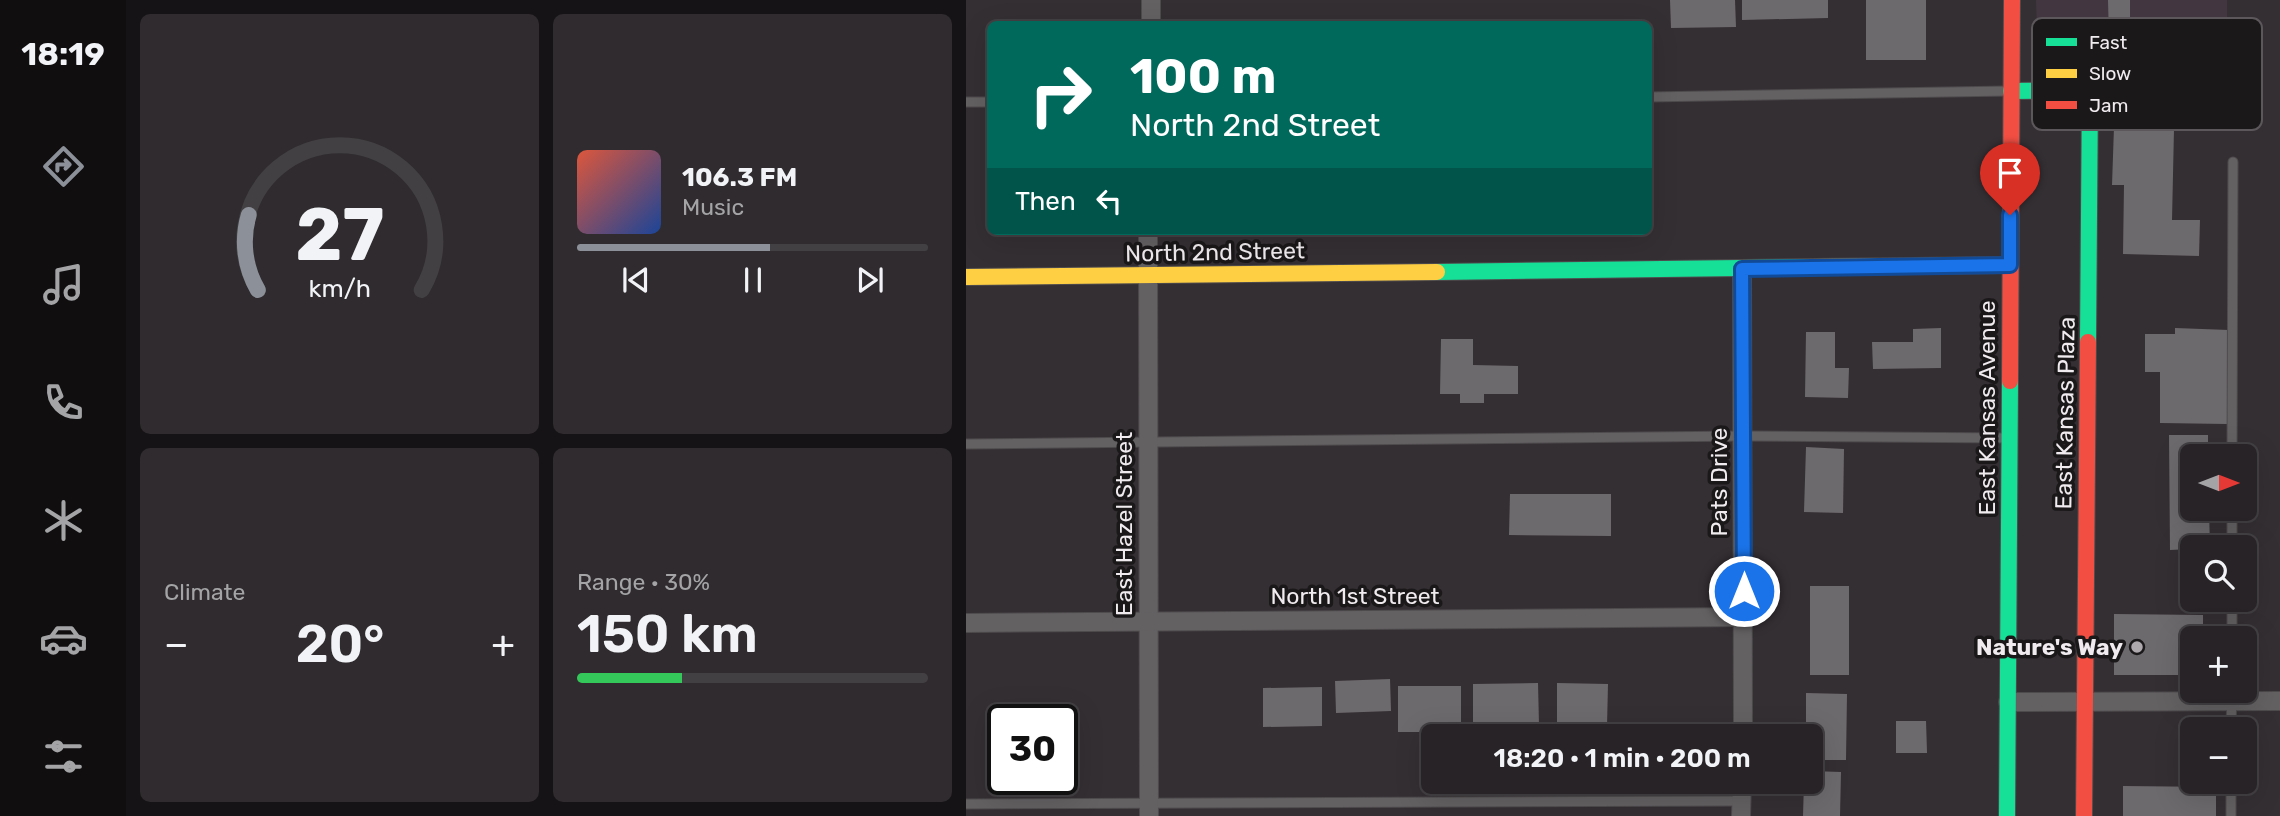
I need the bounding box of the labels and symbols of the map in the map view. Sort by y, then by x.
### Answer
legend [2032,18,2262,130]
text: Fast [2089,31,2128,54]
text: Slow [2089,62,2131,85]
text: Jam [2089,94,2128,117]
pin [1980,143,2040,215]
street label: North 2nd Street [1125,236,1305,268]
street label: East Kansas Avenue [1973,300,2001,516]
street label: East Kansas Plaza [2049,317,2081,509]
street label: Pats Drive [1705,428,1733,536]
street label: East Hazel Street [1110,432,1138,616]
north arrow [2180,444,2258,522]
position arrow [1707,554,1781,628]
street label: North 1st Street [1270,582,1440,610]
place label: Nature's Way [1976,633,2123,661]
marker: Nature's Way [2129,639,2145,655]
speed limit sign: 30 [987,704,1078,795]

